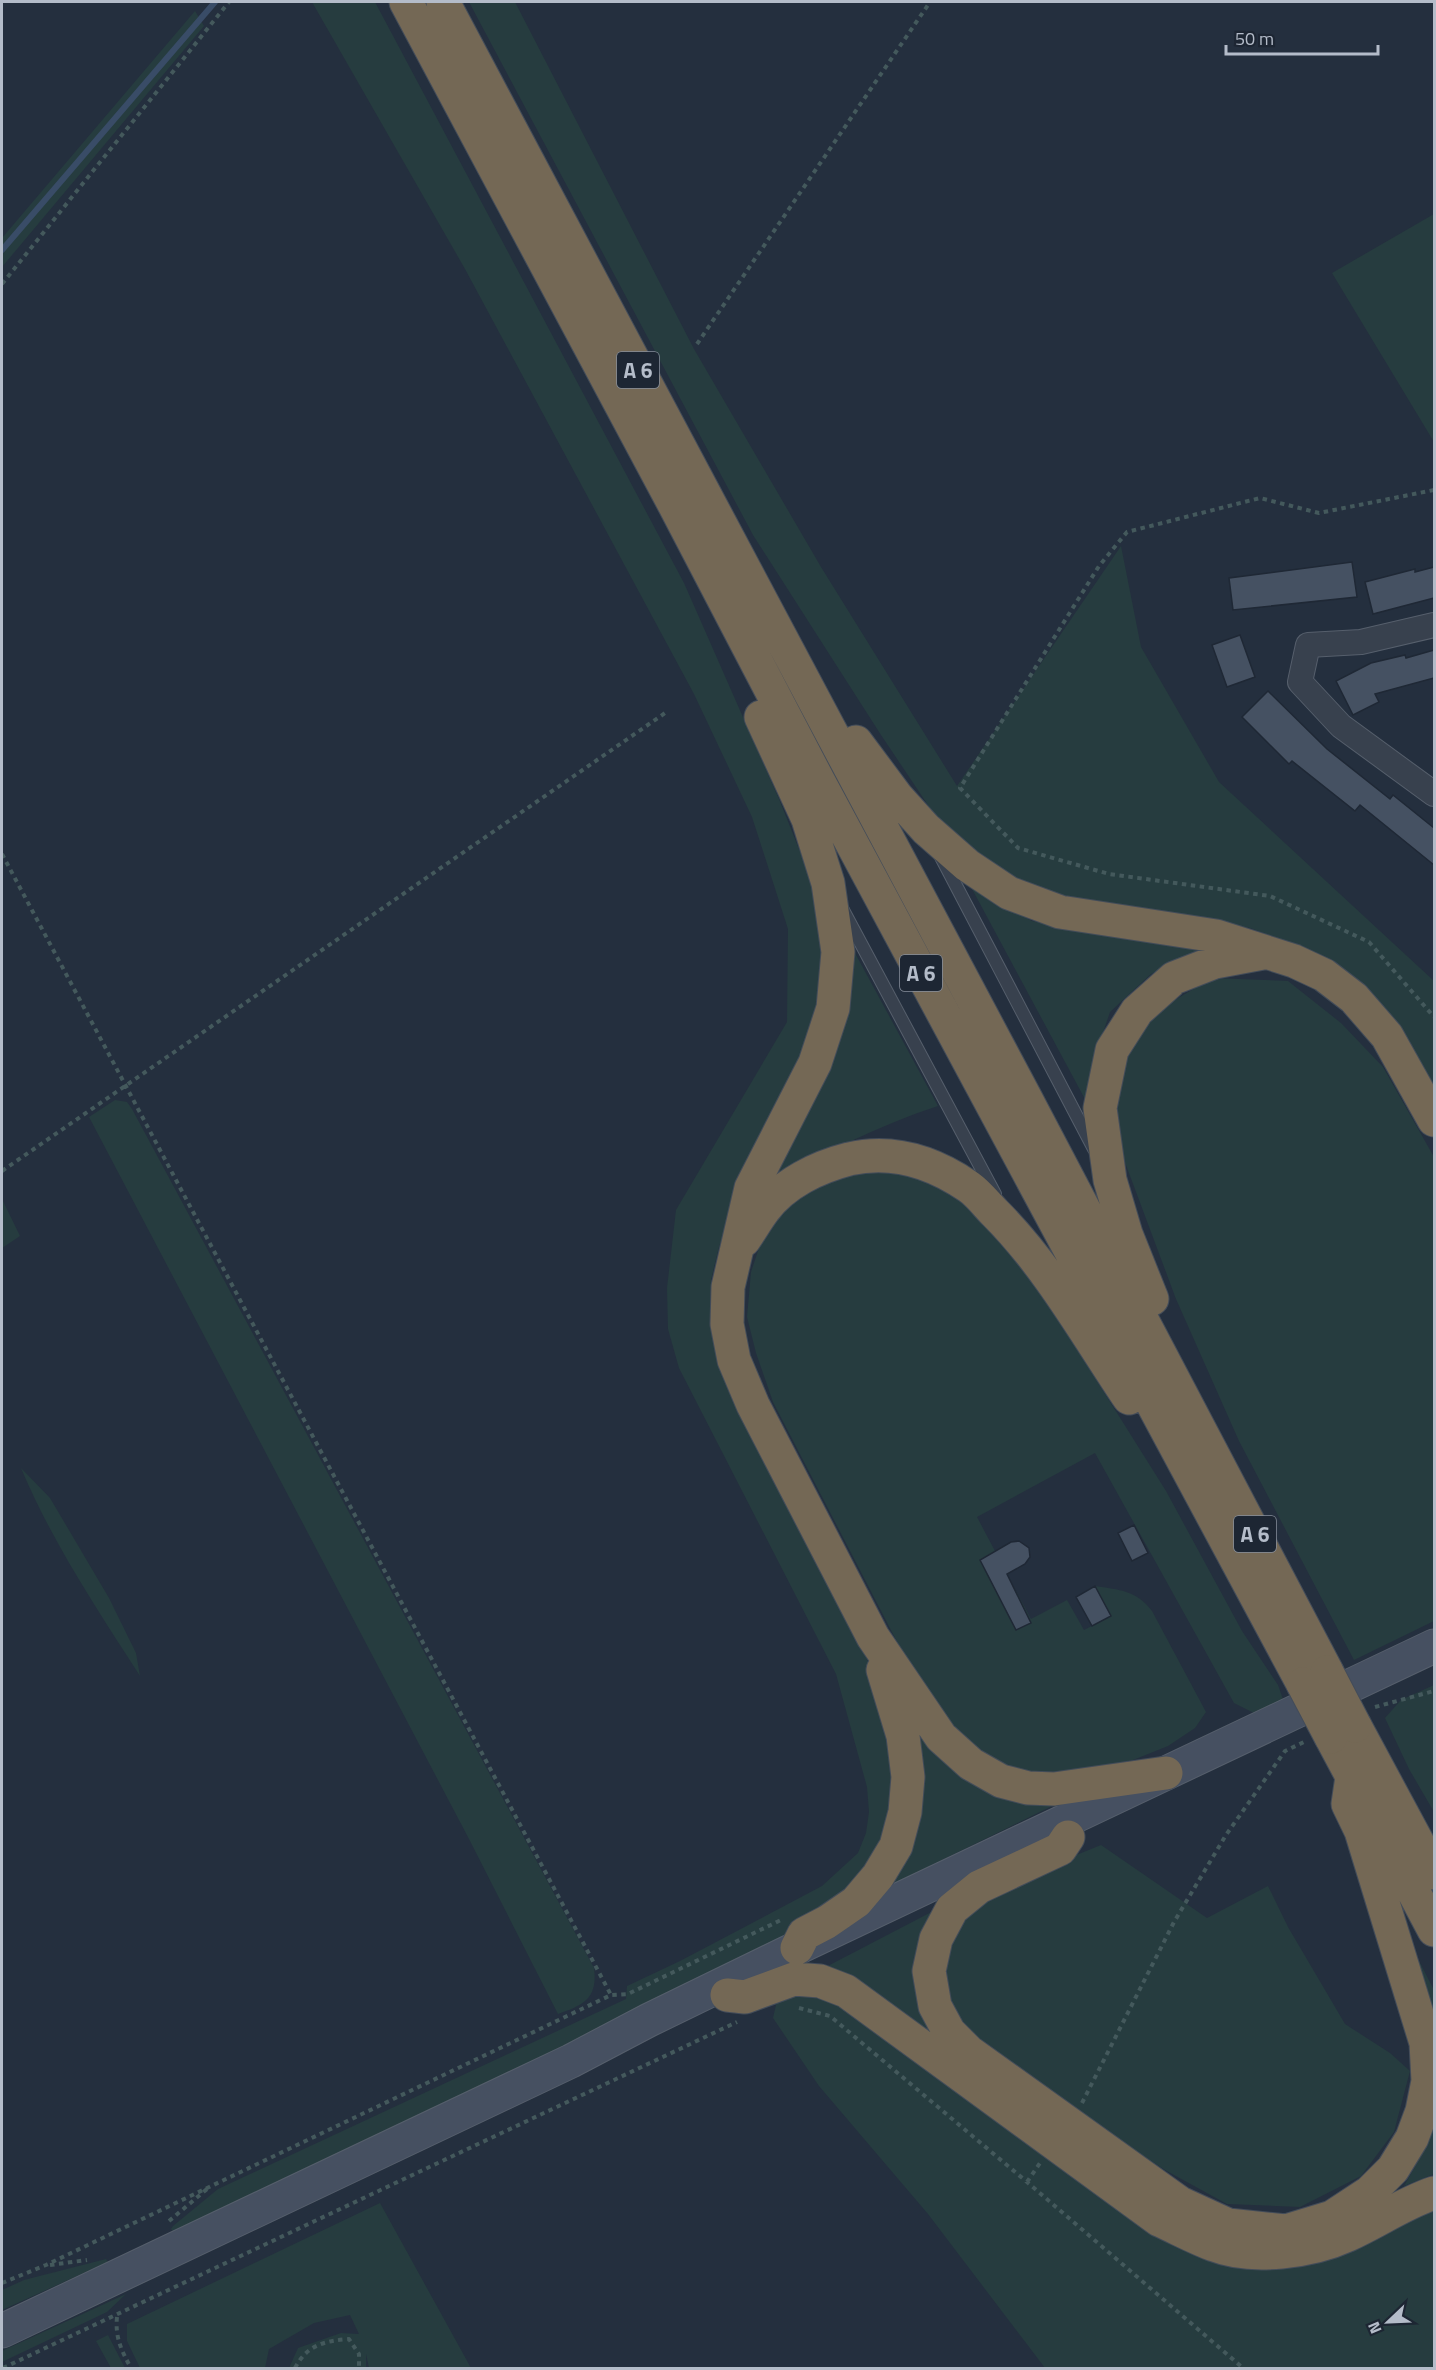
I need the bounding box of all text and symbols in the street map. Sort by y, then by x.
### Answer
scale bar [1226,18,1378,56]
text: 50 m [1235,25,1274,52]
road number: A 6 [617,352,659,388]
road number: A 6 [900,955,942,991]
road number: A 6 [1234,1516,1276,1552]
north arrow [1358,2292,1418,2352]
text: N [1361,2318,1387,2338]

